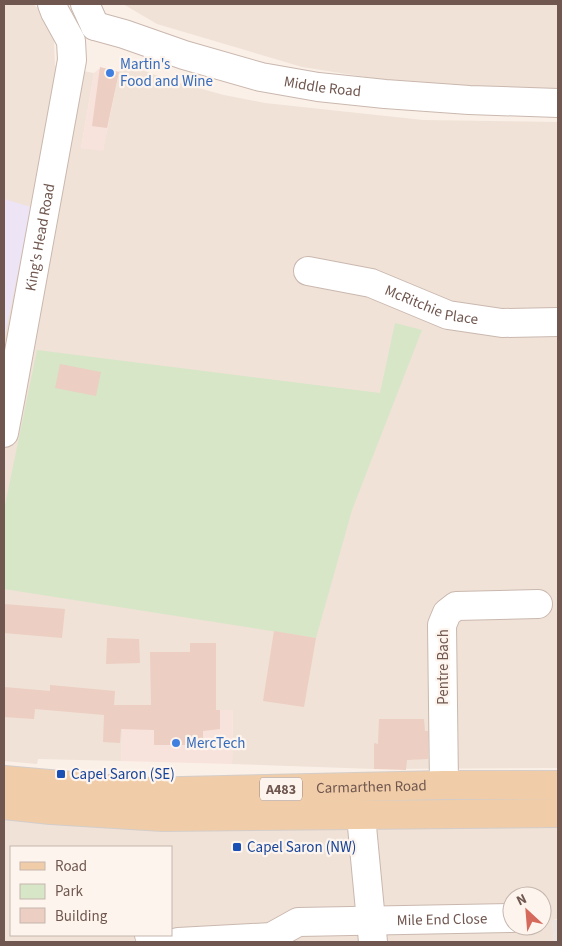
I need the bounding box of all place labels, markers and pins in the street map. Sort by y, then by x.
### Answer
place label: Martin's Food and Wine [120,54,213,92]
marker: Martin's Food and Wine [104,67,116,79]
place label: MercTech [186,733,245,754]
marker: MercTech [170,737,182,749]
place label: Capel Saron (SE) [71,764,175,785]
marker: Capel Saron (SE) [55,768,67,780]
place label: Capel Saron (NW) [247,837,356,858]
marker: Capel Saron (NW) [231,841,243,853]

